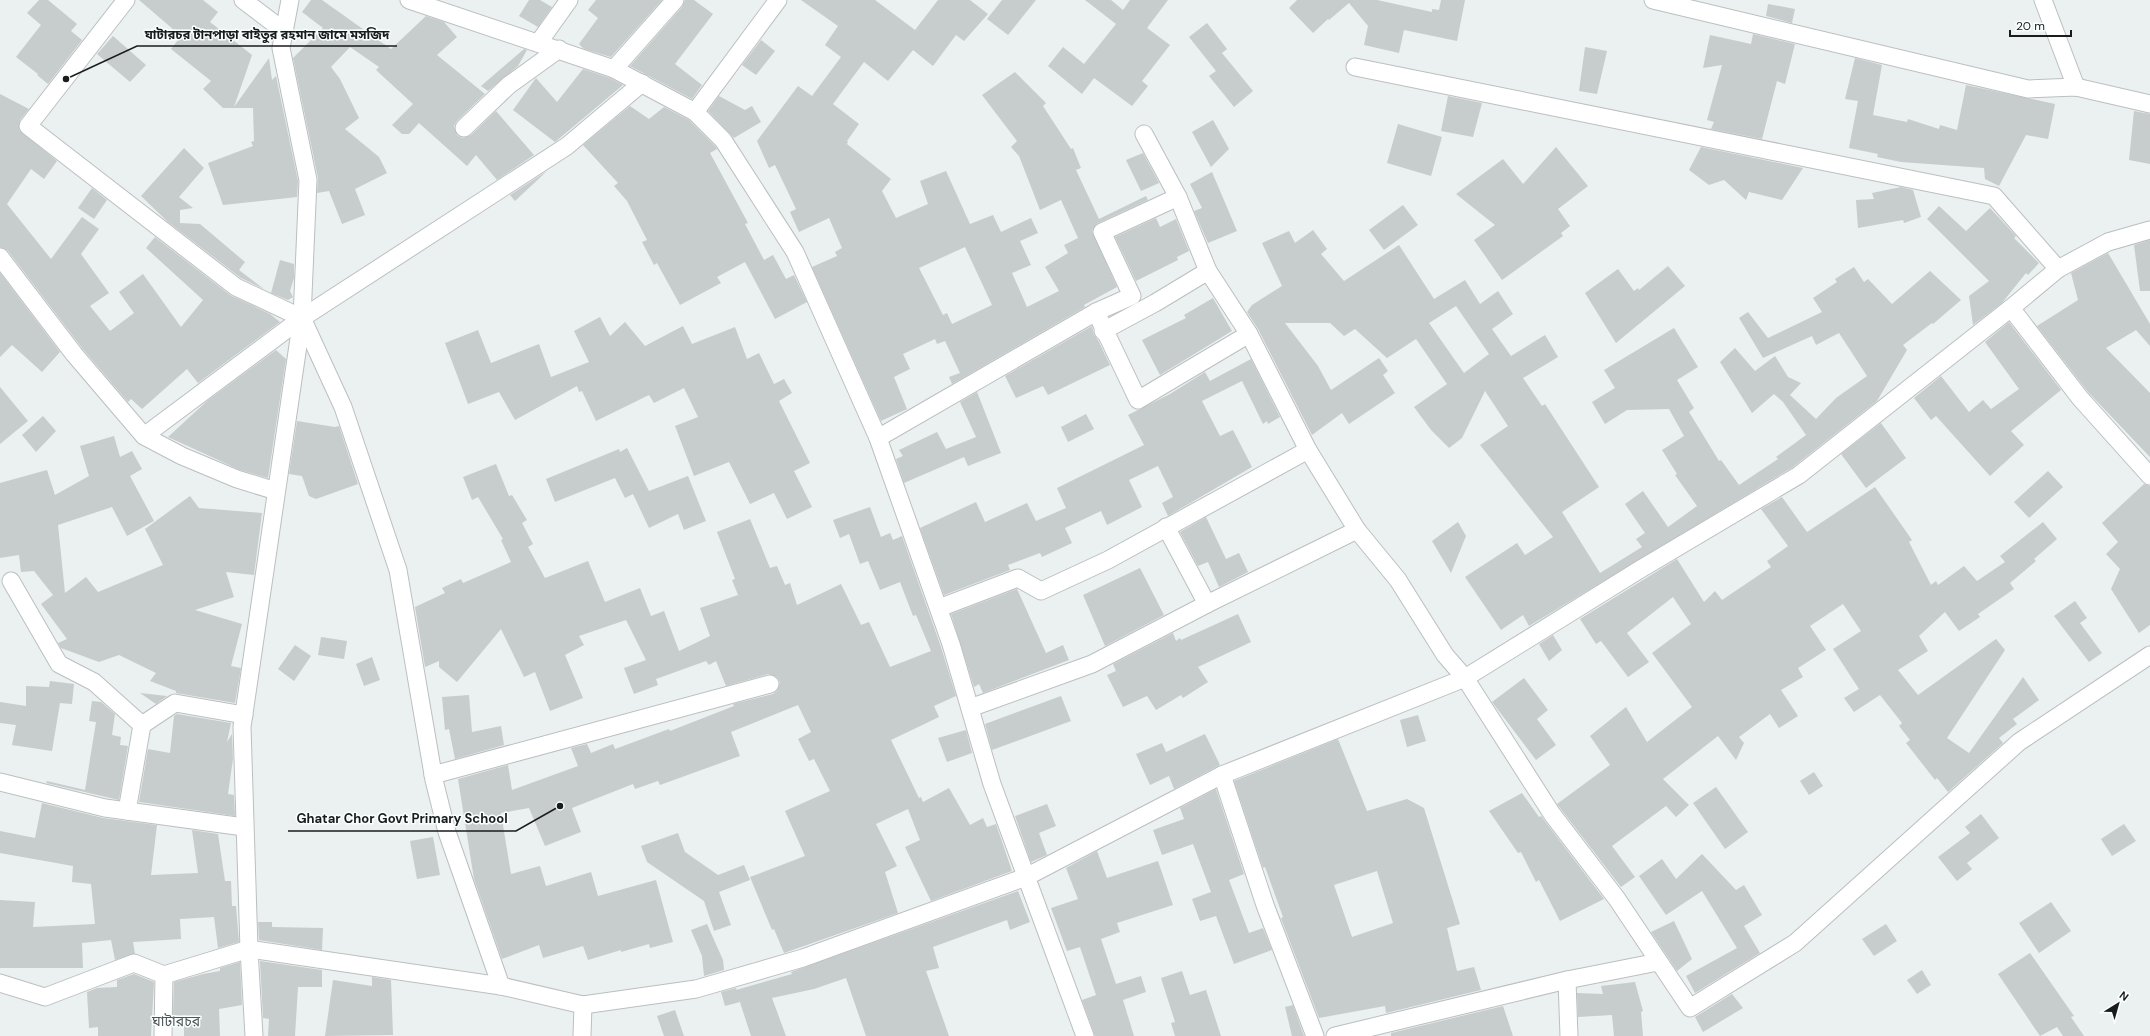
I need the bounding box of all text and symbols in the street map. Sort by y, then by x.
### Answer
scale bar [2010,12,2071,38]
text: 20 m [2016,18,2045,34]
callout: ঘাটারচর টানপাড়া বাইতুর রহমান জামে মসজিদ [137,21,397,46]
text: ঘাটারচর টানপাড়া বাইতুর রহমান জামে মসজিদ [144,26,390,44]
callout: Ghatar Chor Govt Primary School [288,806,516,831]
text: Ghatar Chor Govt Primary School [296,810,508,827]
north arrow [2098,984,2138,1024]
text: N [2117,988,2131,1004]
district label: ঘাটারচর [151,1012,201,1030]

